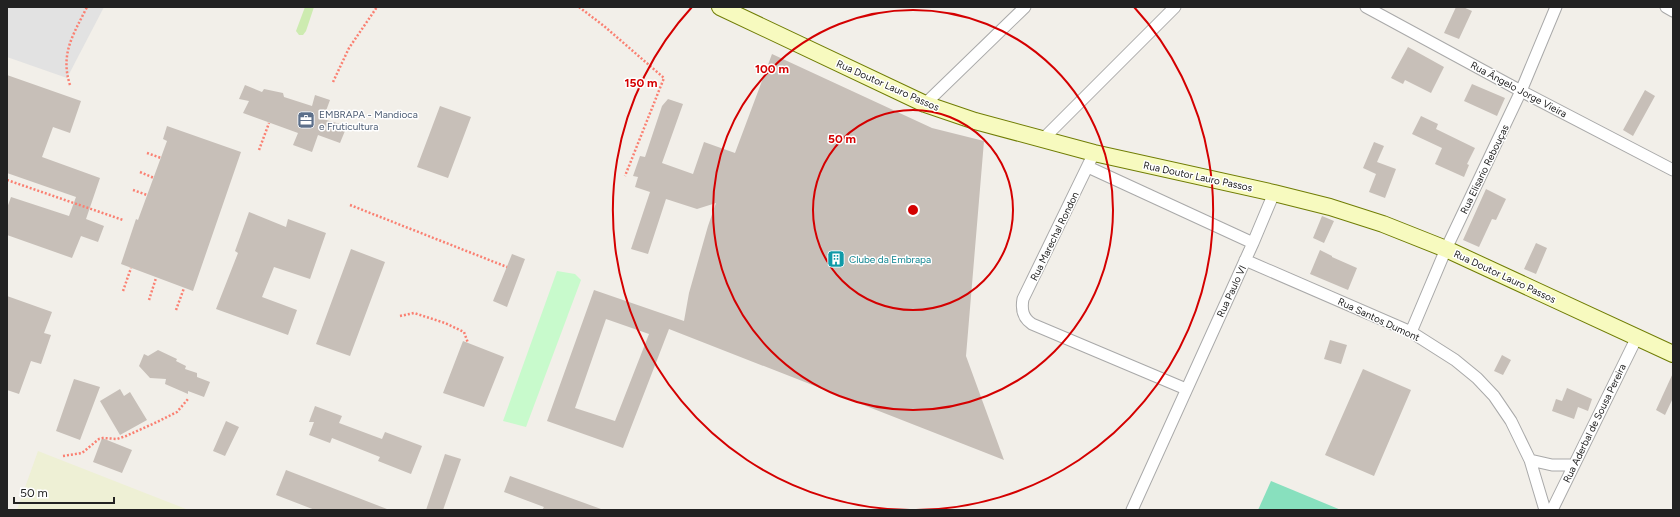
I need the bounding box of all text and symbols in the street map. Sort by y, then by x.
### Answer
street label: Rua Doutor Lauro Passos [834,57,942,114]
street label: Rua Ângelo Jorge Vieira [1468,59,1569,120]
text: 100 m [755,62,789,76]
text: 150 m [624,76,658,90]
place label: EMBRAPA - Mandioca e Fruticultura [319,108,418,133]
office icon: EMBRAPA - Mandioca e Fruticultura [296,110,316,130]
street label: Rua Elisario Rebouças [1457,122,1512,216]
text: 50 m [828,132,856,146]
street label: Rua Doutor Lauro Passos [1142,159,1254,194]
street label: Rua Marechal Rondon [1027,189,1082,283]
centre of rings [906,203,920,217]
street label: Rua Doutor Lauro Passos [1452,247,1558,306]
building icon: Clube da Embrapa [826,249,846,269]
place label: Clube da Embrapa [849,253,931,266]
street label: Rua Paulo VI [1214,263,1249,319]
street label: Rua Santos Dumont [1336,295,1422,344]
street label: Rua Aderbal de Sousa Pereira [1560,362,1629,485]
scale bar [14,479,114,505]
text: 50 m [20,486,48,500]

